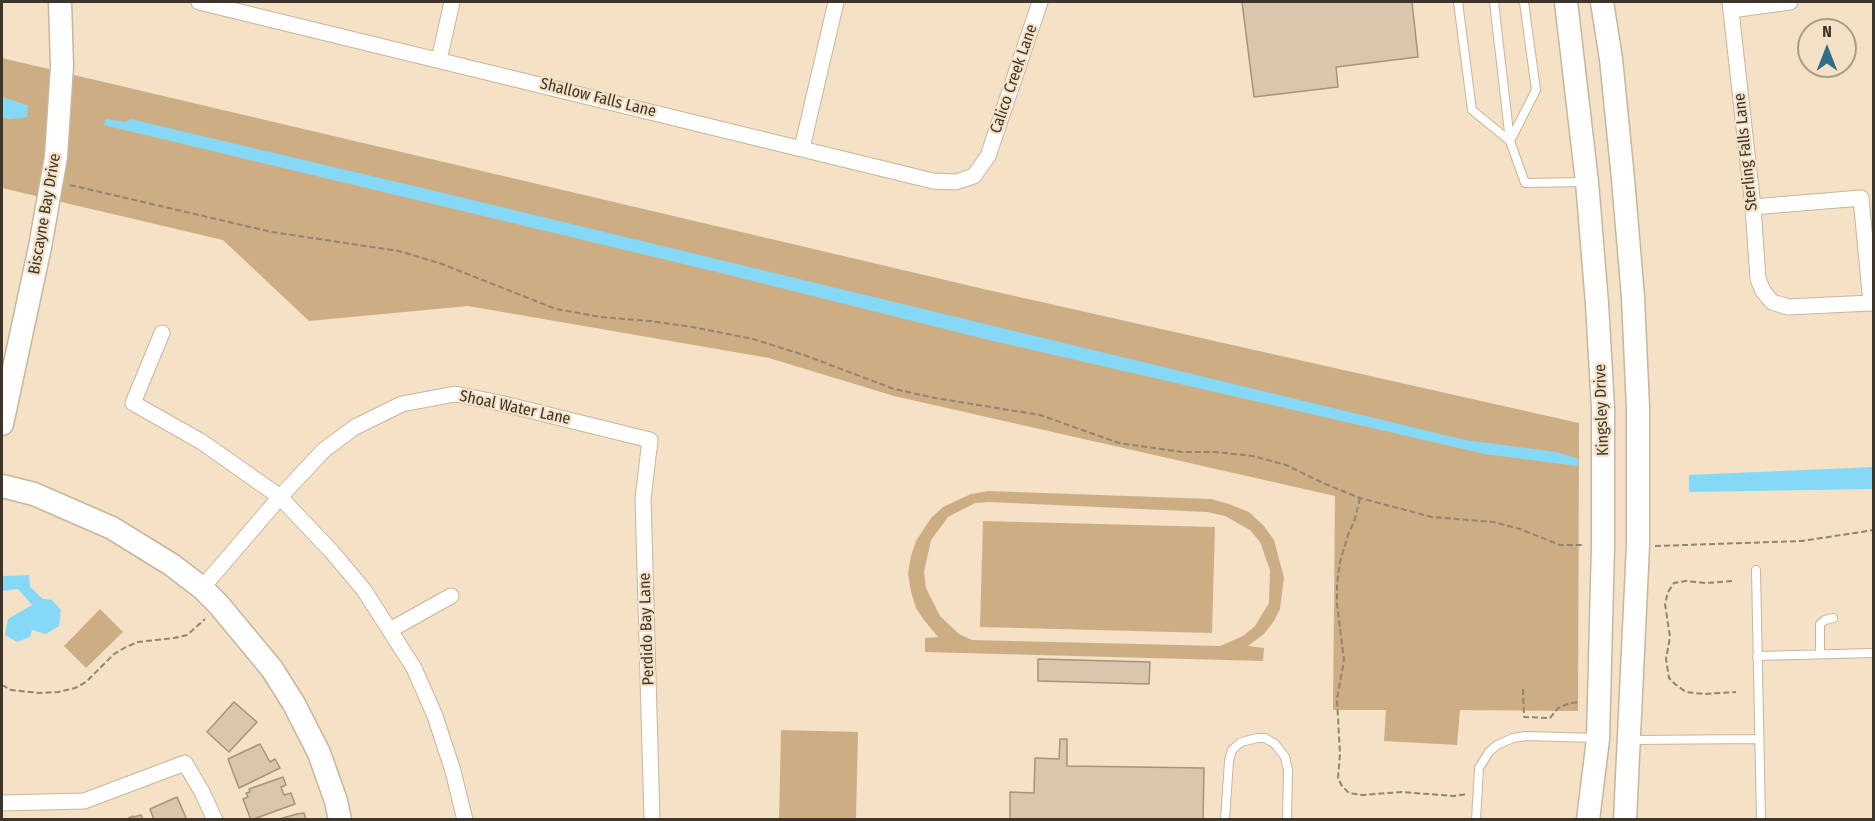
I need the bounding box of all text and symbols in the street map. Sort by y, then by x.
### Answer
north arrow [1797,18,1857,78]
street label: Calico Creek Lane [986,22,1042,136]
text: N [1822,22,1832,41]
street label: Shallow Falls Lane [538,74,658,122]
street label: Sterling Falls Lane [1730,92,1762,212]
street label: Biscayne Bay Drive [25,152,65,276]
street label: Kingsley Drive [1591,364,1613,456]
street label: Shoal Water Lane [458,387,572,429]
street label: Perdido Bay Lane [635,572,659,686]

